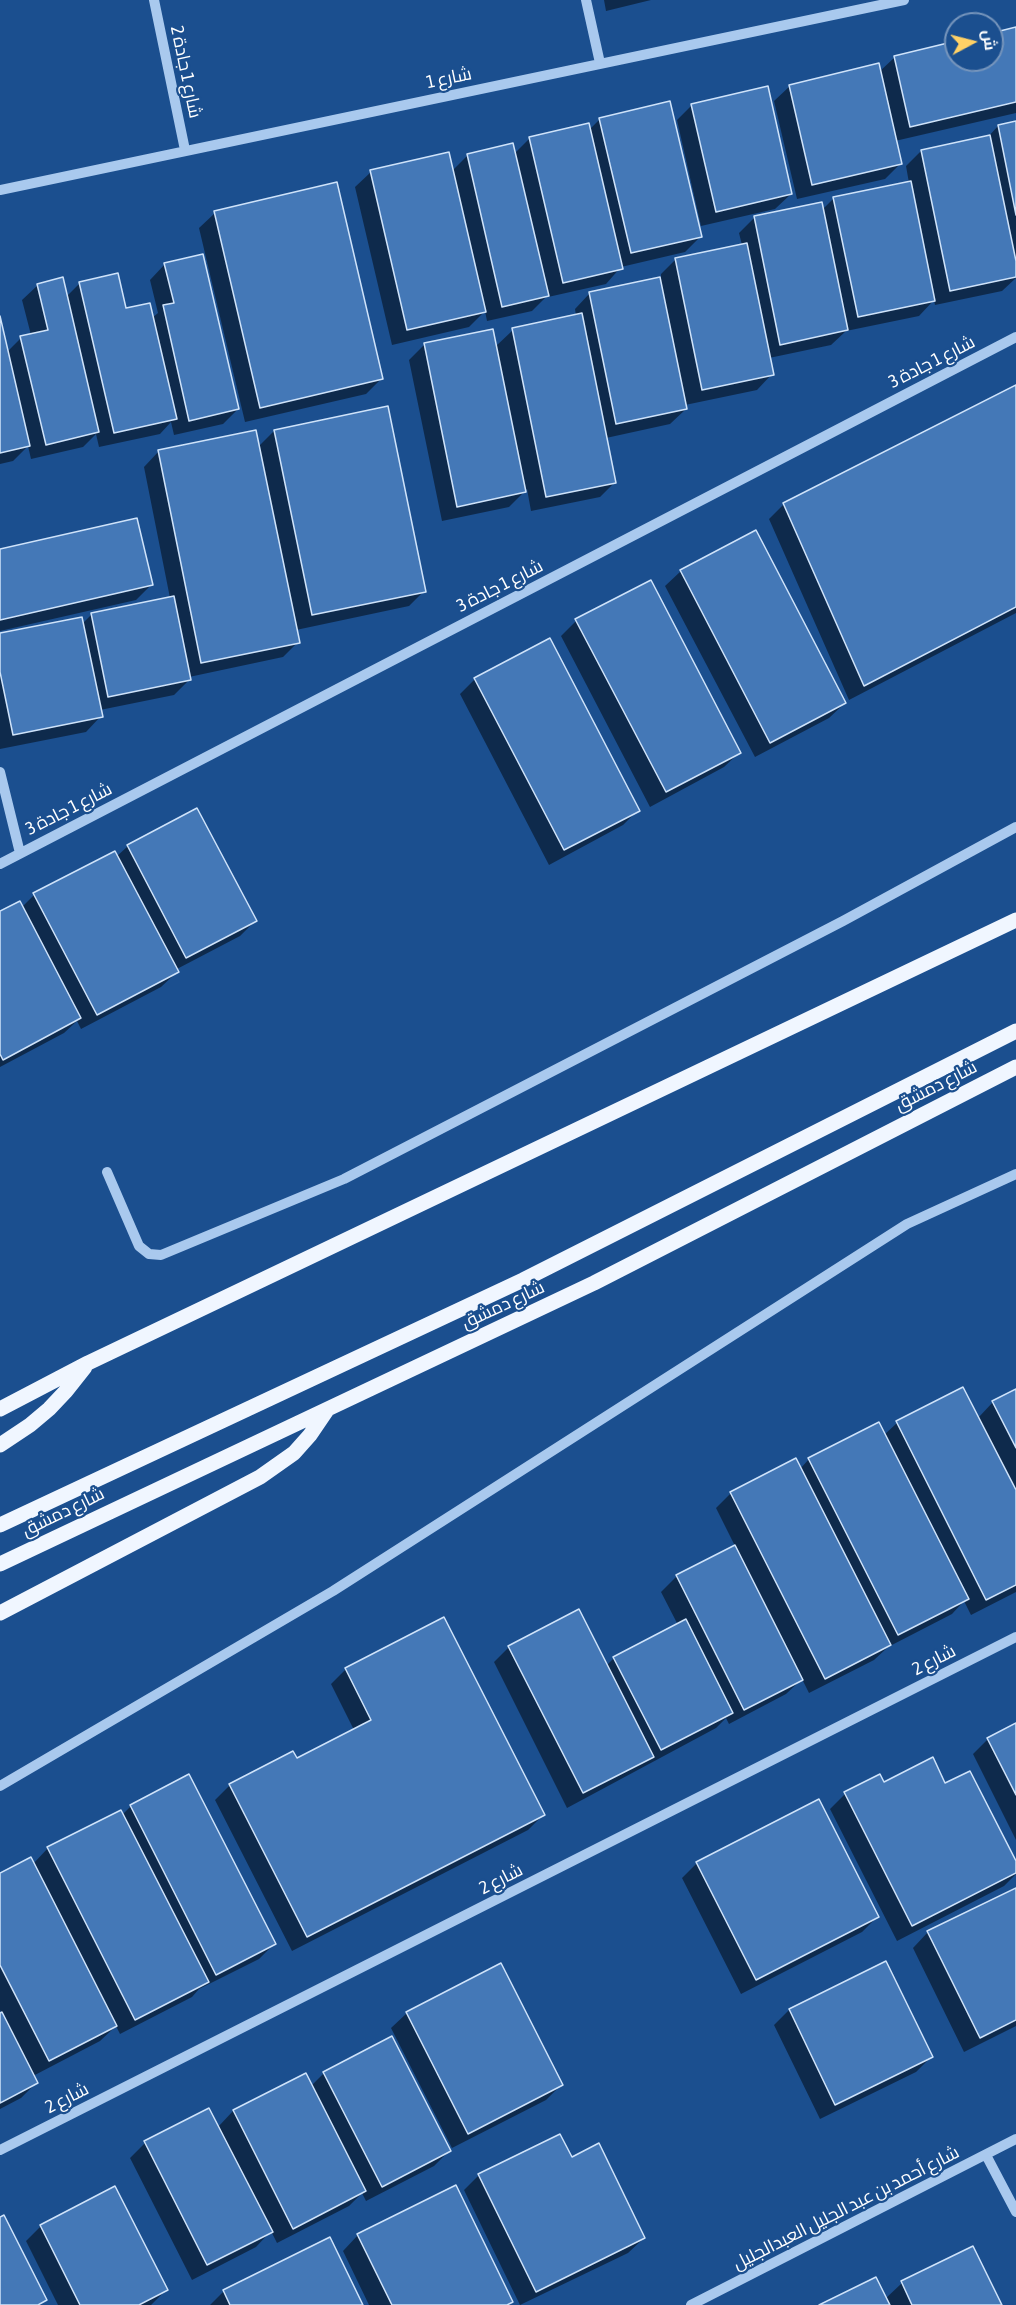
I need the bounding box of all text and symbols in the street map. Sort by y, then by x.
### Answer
north arrow [944,12,1004,72]
street label: شارع 1 جادة 2 [166,24,206,120]
text: ش [980,29,1000,51]
street label: شارع 1 [424,63,474,93]
street label: شارع 1 جادة 3 [885,331,979,393]
street label: شارع 1 جادة 3 [453,555,547,617]
street label: شارع 1 جادة 3 [22,778,116,840]
street label: شارع دمشق [891,1056,981,1116]
street label: شارع دمشق [458,1276,548,1334]
street label: شارع دمشق [18,1483,108,1541]
street label: شارع 2 [909,1640,959,1680]
street label: شارع 2 [476,1859,526,1899]
street label: شارع 2 [42,2078,92,2118]
street label: شارع أحمد بن عبد الجليل العبدالجليل [729,2141,963,2275]

